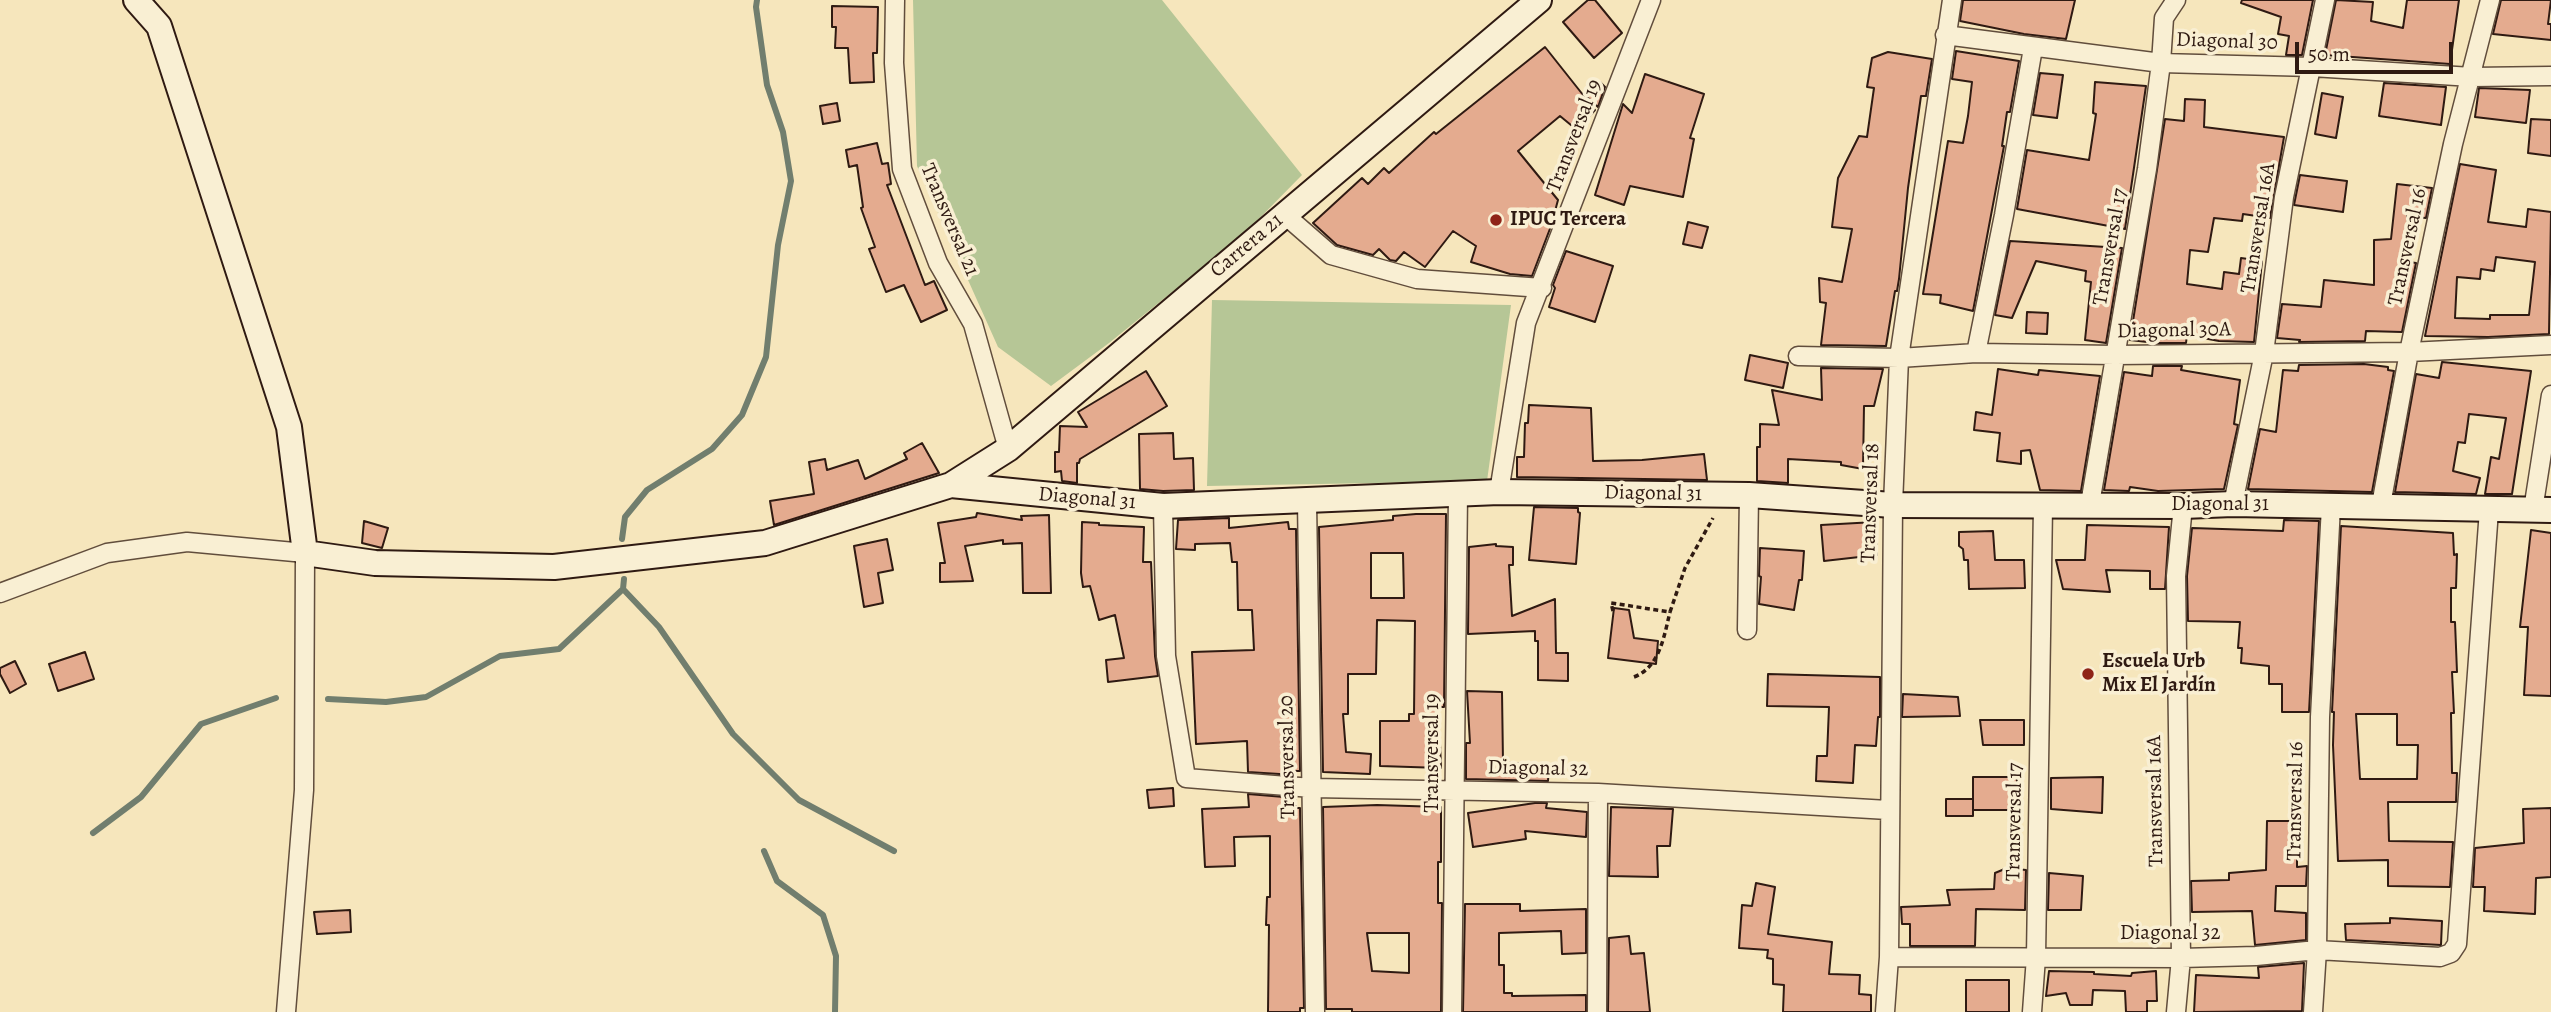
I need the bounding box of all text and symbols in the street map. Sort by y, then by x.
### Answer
street label: Diagonal 30 [2176,28,2278,56]
scale bar [2299,28,2456,72]
text: 50 m [2308,40,2350,68]
street label: Transversal 19 [1542,76,1608,196]
street label: Transversal 21 [914,160,984,280]
street label: Transversal 16A [2236,161,2282,295]
street label: Transversal 16 [2383,186,2433,308]
street label: Transversal 17 [2088,187,2134,307]
place label: IPUC Tercera [1510,207,1626,233]
street label: Carrera 21 [1206,208,1288,284]
marker: IPUC Tercera [1488,212,1504,228]
street label: Diagonal 30A [2117,317,2231,345]
street label: Transversal 18 [1856,443,1886,563]
street label: Diagonal 31 [1604,481,1702,507]
street label: Diagonal 31 [1037,482,1137,516]
street label: Diagonal 31 [2171,492,2269,518]
place label: Escuela Urb Mix El Jardín [2102,649,2216,699]
marker: Escuela Urb Mix El Jardín [2080,666,2096,682]
street label: Transversal 19 [1420,693,1446,813]
street label: Transversal 20 [1274,695,1302,819]
street label: Transversal 16A [2142,735,2170,867]
street label: Transversal 16 [2282,741,2310,861]
street label: Diagonal 32 [1487,756,1589,782]
street label: Transversal 17 [2001,763,2029,881]
street label: Diagonal 32 [2120,921,2220,947]

